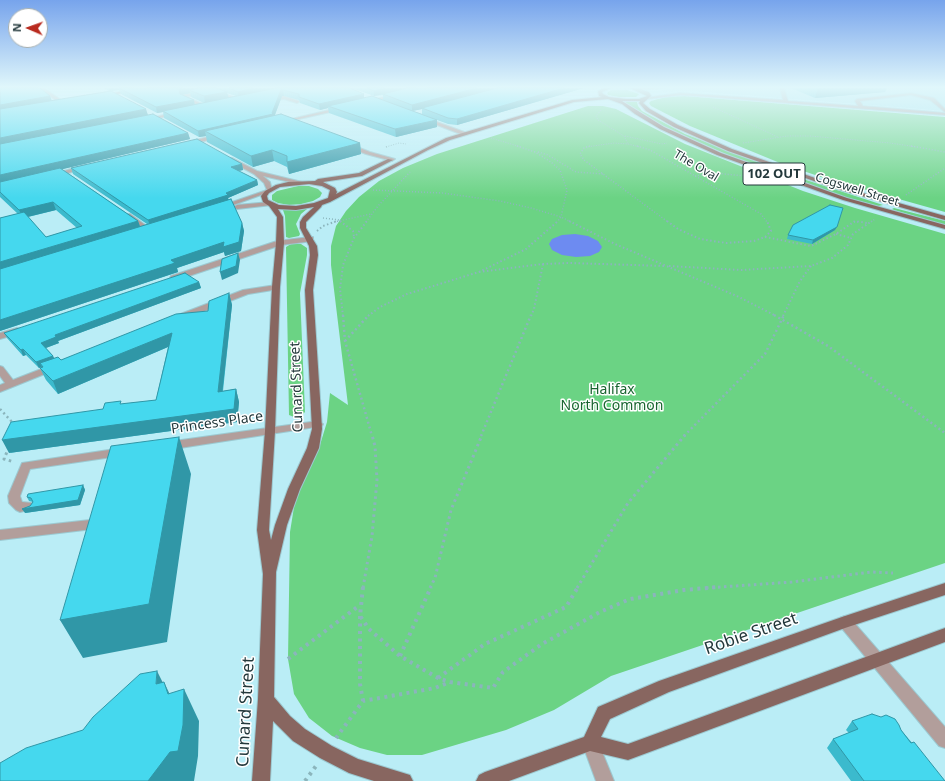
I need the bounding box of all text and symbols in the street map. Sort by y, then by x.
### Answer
north arrow [8,8,48,48]
text: N [9,23,24,32]
street label: The Oval [671,147,721,185]
road number: 102 OUT [743,163,805,185]
street label: Cogswell Street [813,170,901,210]
street label: Cunard Street [287,341,307,433]
park label: Halifax North Common [561,382,663,414]
street label: Princess Place [170,408,264,438]
street label: Robie Street [702,609,800,659]
street label: Cunard Street [233,656,259,768]

